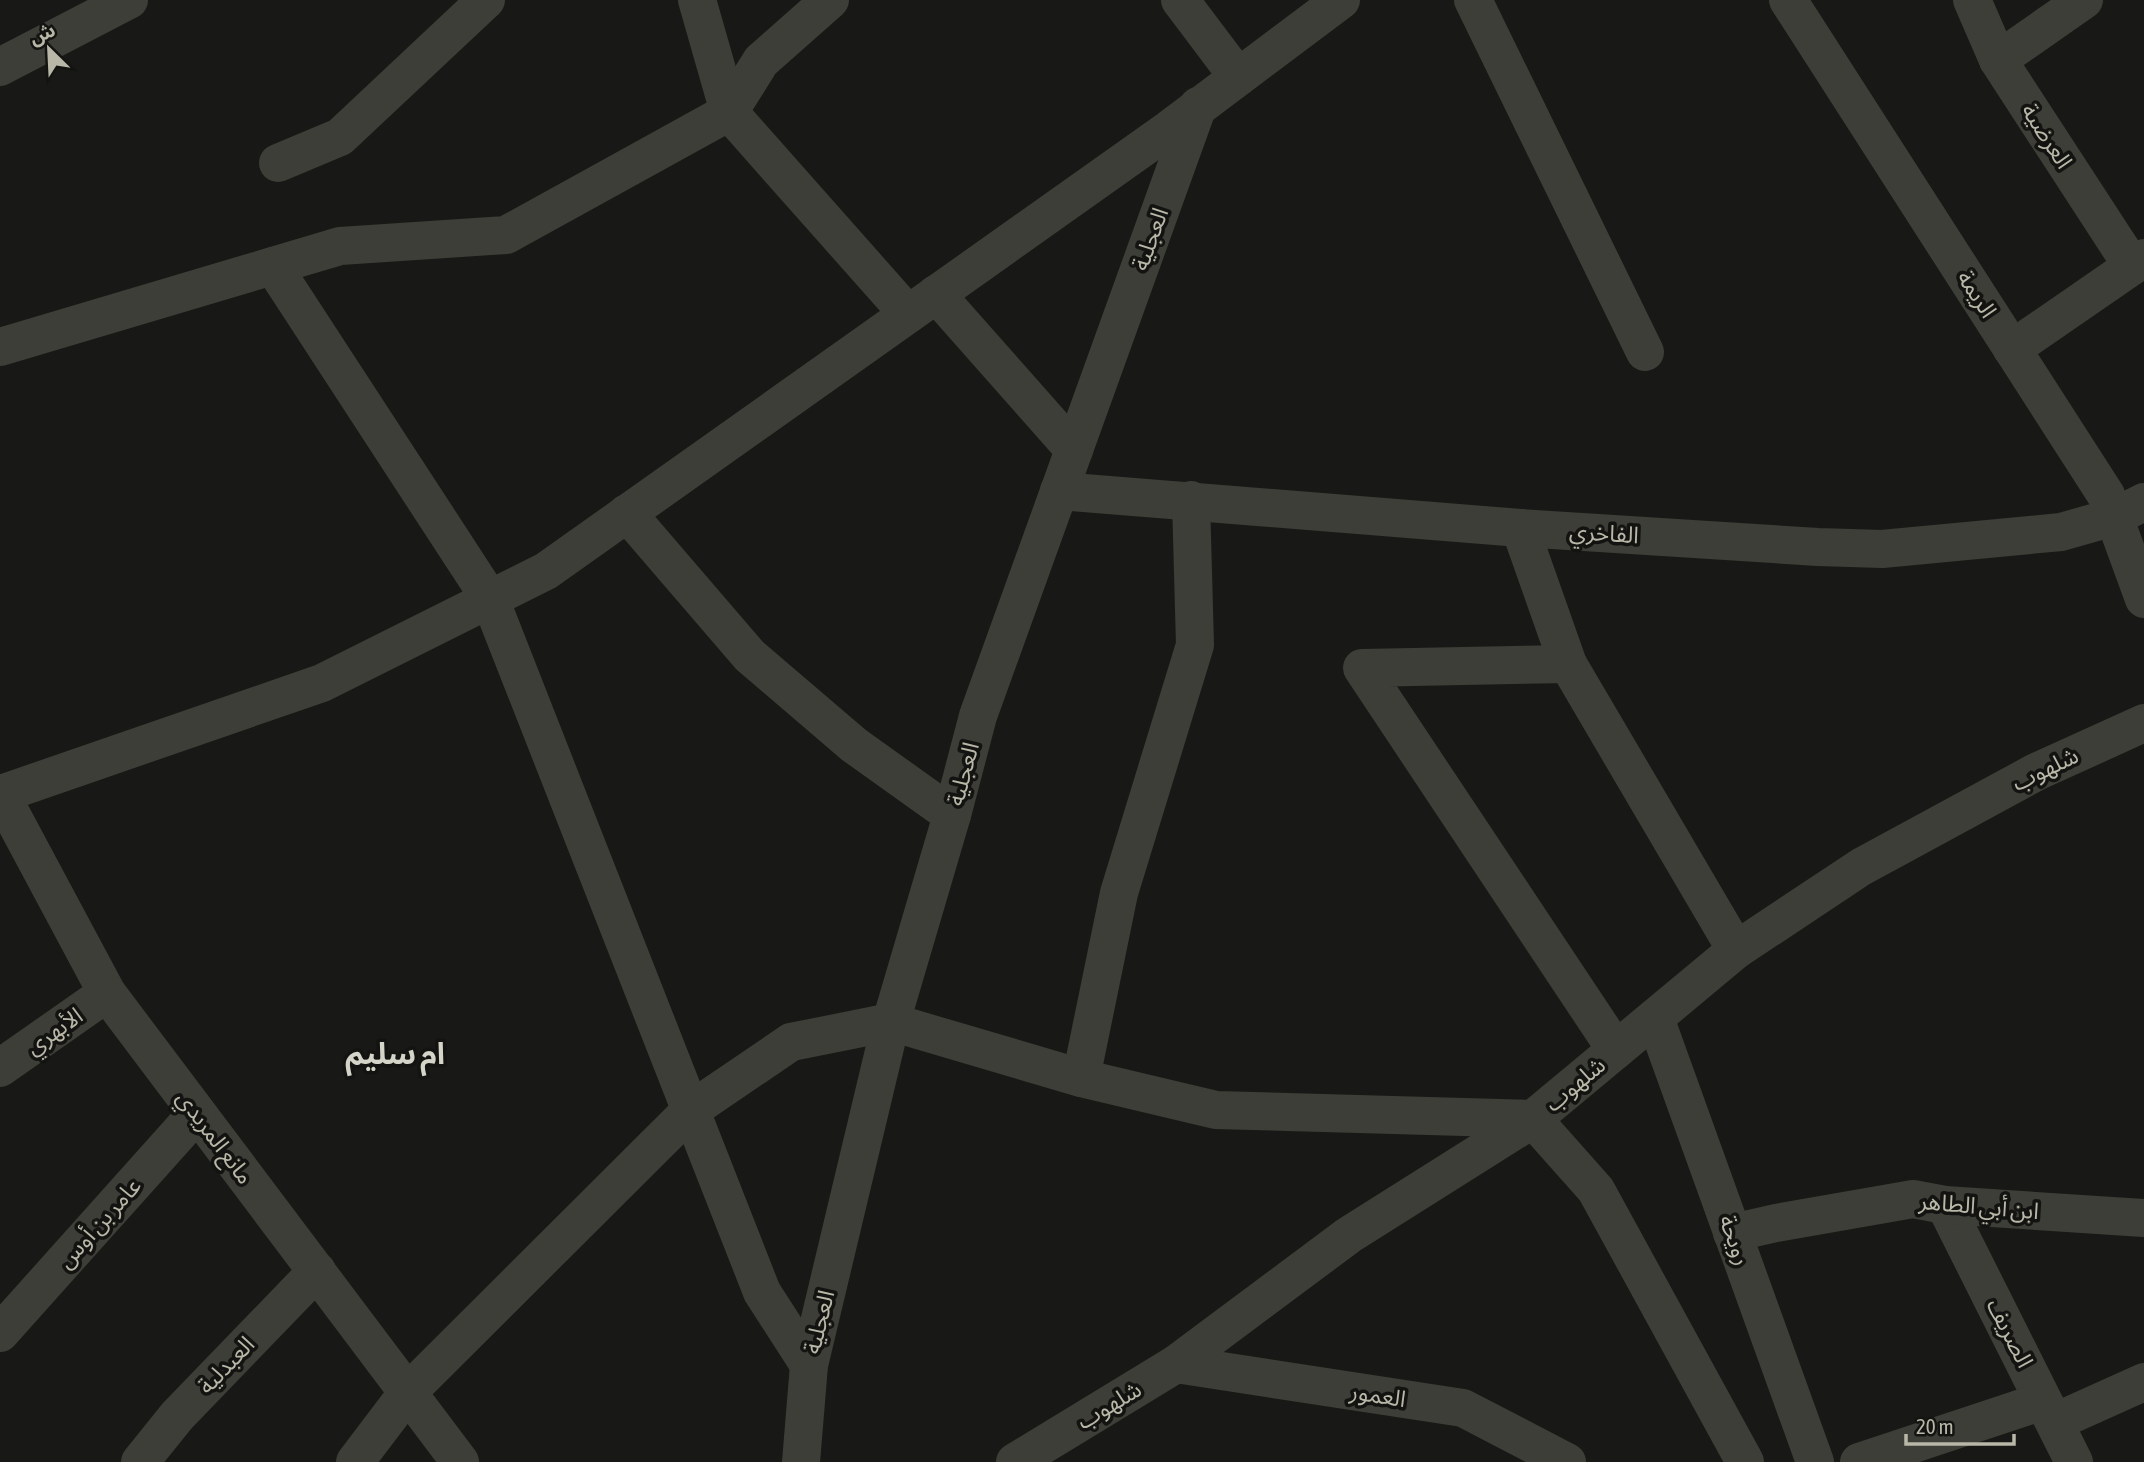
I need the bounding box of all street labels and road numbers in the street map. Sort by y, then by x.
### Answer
street label: العرضية [2016,99,2078,174]
street label: العجلية [1127,204,1173,274]
street label: الريمة [1951,265,2002,323]
street label: الفاخري [1568,518,1640,553]
street label: العجلية [942,739,984,809]
street label: شلهوب [2008,742,2083,797]
street label: الأبهري [21,1002,90,1063]
street label: شلهوب [1540,1051,1611,1117]
street label: مانع المريدي [168,1085,259,1191]
street label: عامر بن أوس [51,1172,147,1274]
street label: ابن أبي الطاهر [1917,1187,2040,1229]
street label: رويحة [1713,1211,1756,1269]
street label: العجلية [799,1287,839,1357]
street label: الصريف [1981,1294,2038,1372]
street label: العبدلية [193,1331,259,1399]
street label: شلهوب [1072,1376,1146,1435]
street label: العمور [1347,1378,1408,1413]

